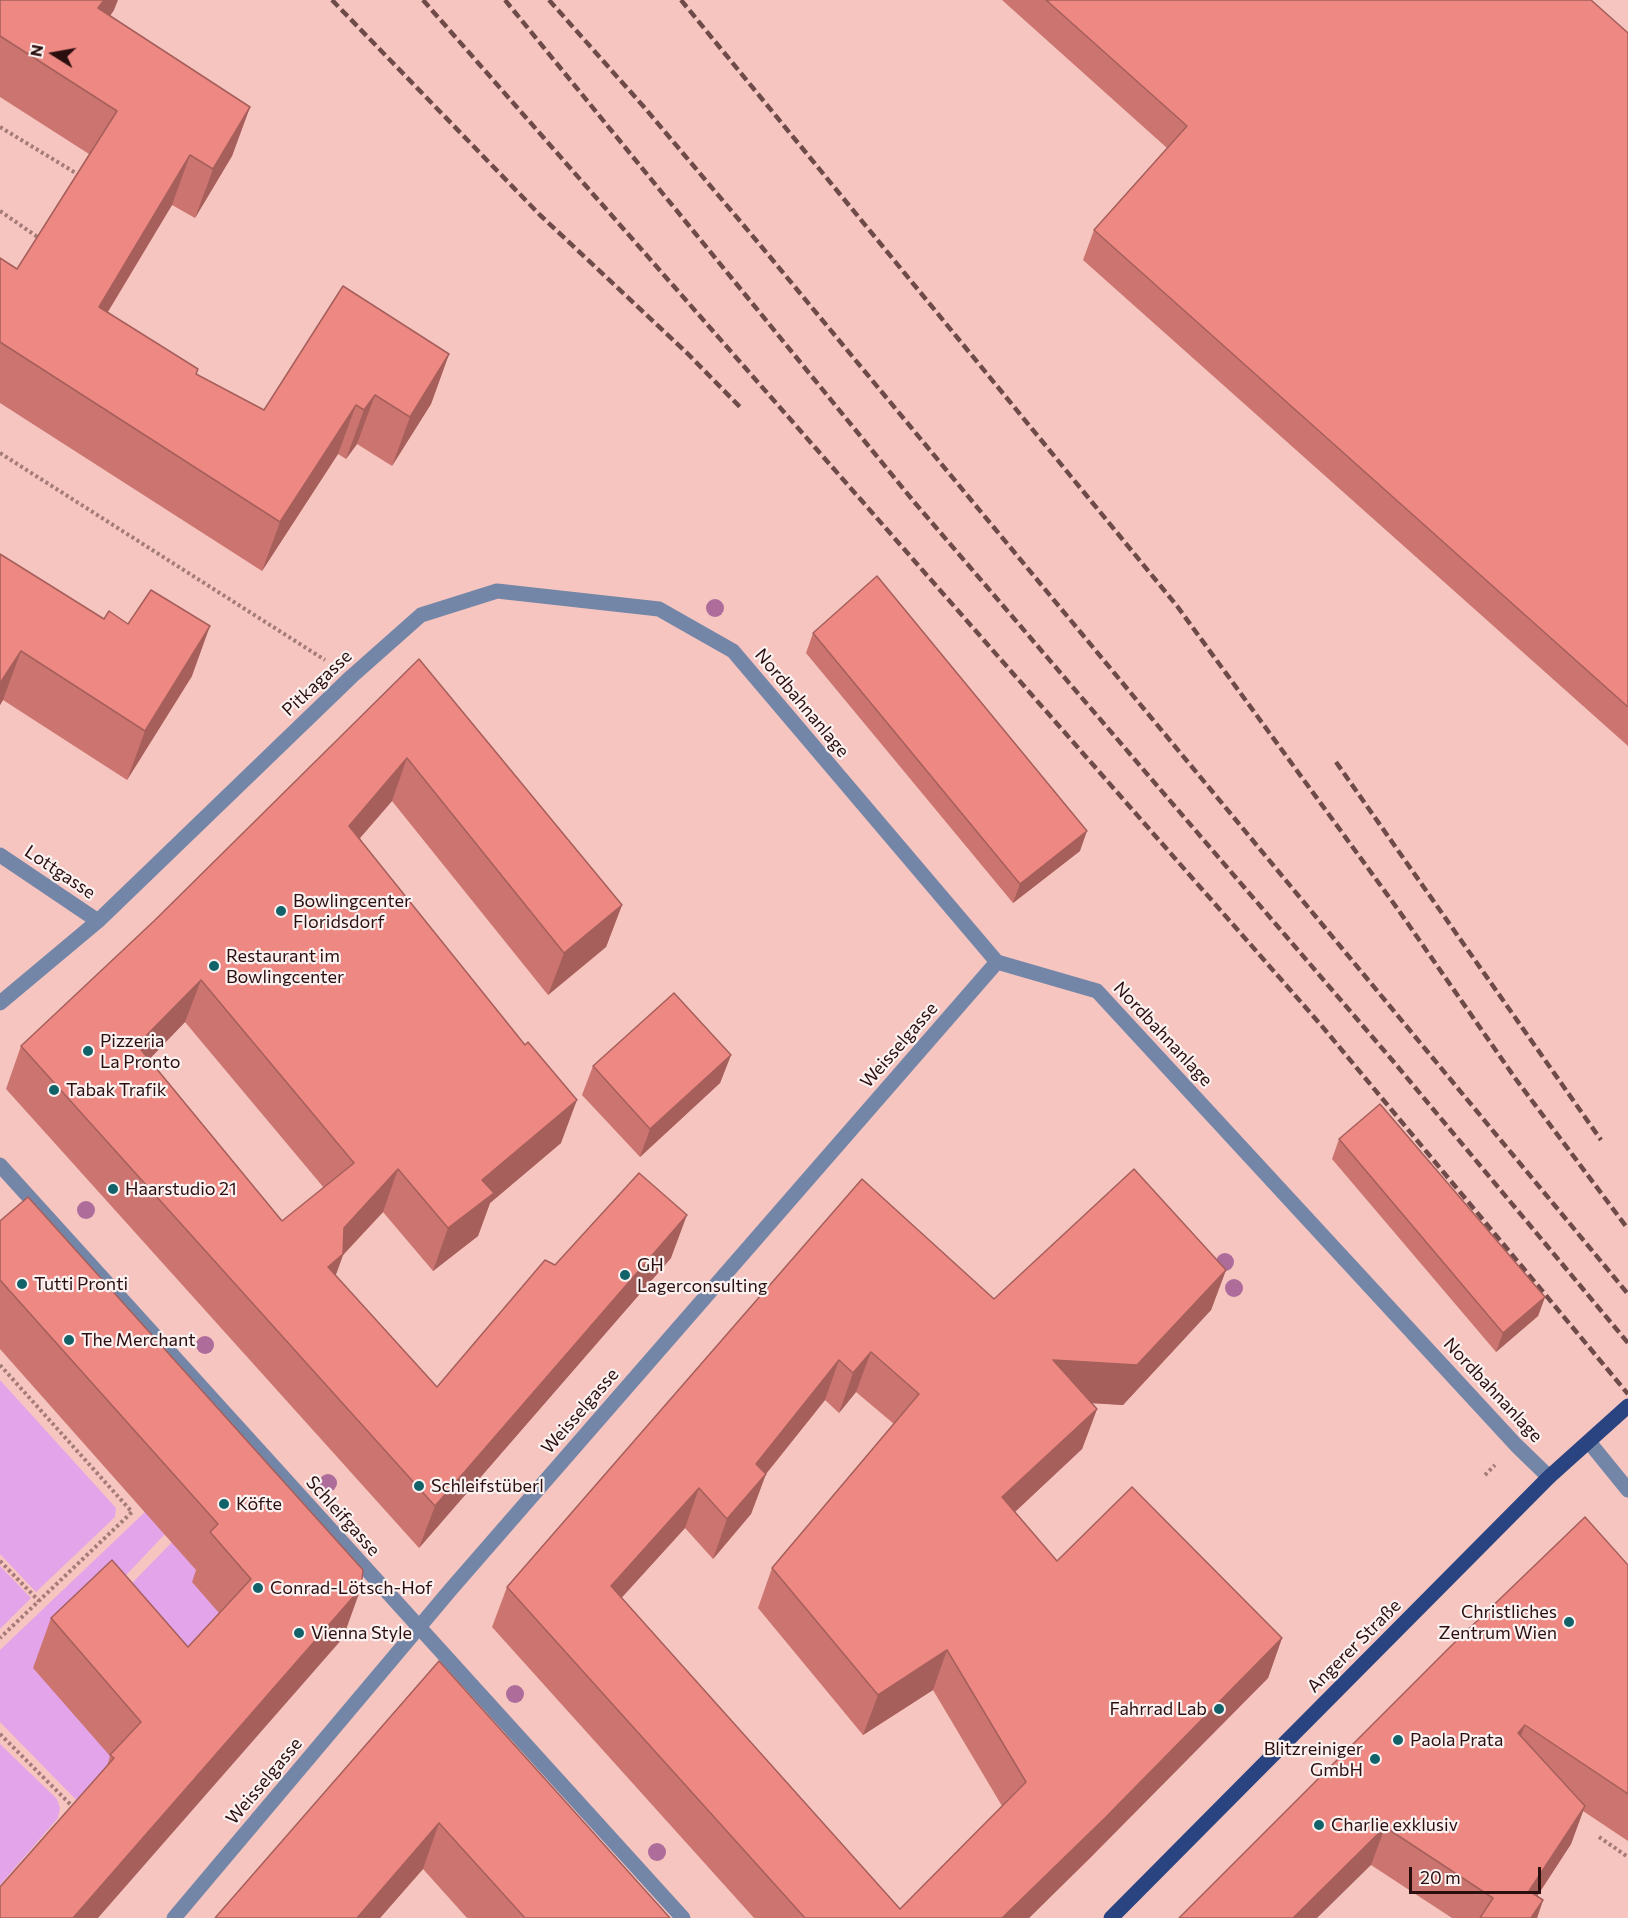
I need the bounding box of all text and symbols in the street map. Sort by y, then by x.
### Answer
north arrow [24,24,84,84]
text: N [25,43,46,58]
street label: Nordbahnanlage [750,644,854,762]
street label: Pitkagasse [278,645,356,721]
street label: Lottgasse [21,841,99,903]
place label: Bowlingcenter Floridsdorf [293,890,411,932]
marker: Bowlingcenter Floridsdorf [274,904,288,918]
place label: Restaurant im Bowlingcenter [226,945,344,988]
marker: Restaurant im Bowlingcenter [207,959,221,973]
street label: Nordbahnanlage [1109,977,1217,1091]
street label: Weisselgasse [856,998,942,1092]
place label: Pizzeria La Pronto [100,1030,180,1072]
marker: Pizzeria La Pronto [81,1044,95,1058]
place label: Tabak Trafik [66,1079,167,1101]
marker: Tabak Trafik [47,1083,61,1097]
place label: Haarstudio 21 [125,1178,237,1200]
marker: Haarstudio 21 [106,1182,120,1196]
place label: GH Lagerconsulting [637,1254,768,1296]
marker: GH Lagerconsulting [618,1268,632,1282]
place label: Tutti Pronti [34,1273,128,1295]
marker: Tutti Pronti [15,1277,29,1291]
place label: The Merchant [81,1329,196,1351]
marker: The Merchant [62,1333,76,1347]
street label: Nordbahnanlage [1439,1333,1547,1447]
street label: Weisselgasse [537,1364,623,1458]
street label: Schleifgasse [301,1471,385,1561]
place label: Schleifstüberl [431,1475,544,1497]
marker: Schleifstüberl [412,1479,426,1493]
place label: Köfte [236,1493,282,1515]
marker: Köfte [217,1497,231,1511]
place label: Conrad-Lötsch-Hof [270,1577,432,1599]
marker: Conrad-Lötsch-Hof [251,1581,265,1595]
street label: Angerer Straße [1303,1595,1405,1697]
place label: Christliches Zentrum Wien [1439,1601,1557,1644]
marker: Christliches Zentrum Wien [1562,1615,1576,1629]
place label: Vienna Style [311,1622,412,1644]
marker: Vienna Style [292,1626,306,1640]
place label: Fahrrad Lab [1109,1698,1207,1720]
marker: Fahrrad Lab [1212,1702,1226,1716]
place label: Paola Prata [1410,1729,1503,1751]
street label: Weisselgasse [221,1733,307,1829]
marker: Paola Prata [1391,1733,1405,1747]
place label: Blitzreiniger GmbH [1264,1738,1363,1780]
marker: Blitzreiniger GmbH [1368,1752,1382,1766]
place label: Charlie exklusiv [1331,1814,1458,1836]
marker: Charlie exklusiv [1312,1818,1326,1832]
scale bar [1412,1855,1544,1893]
text: 20 m [1420,1866,1461,1888]

